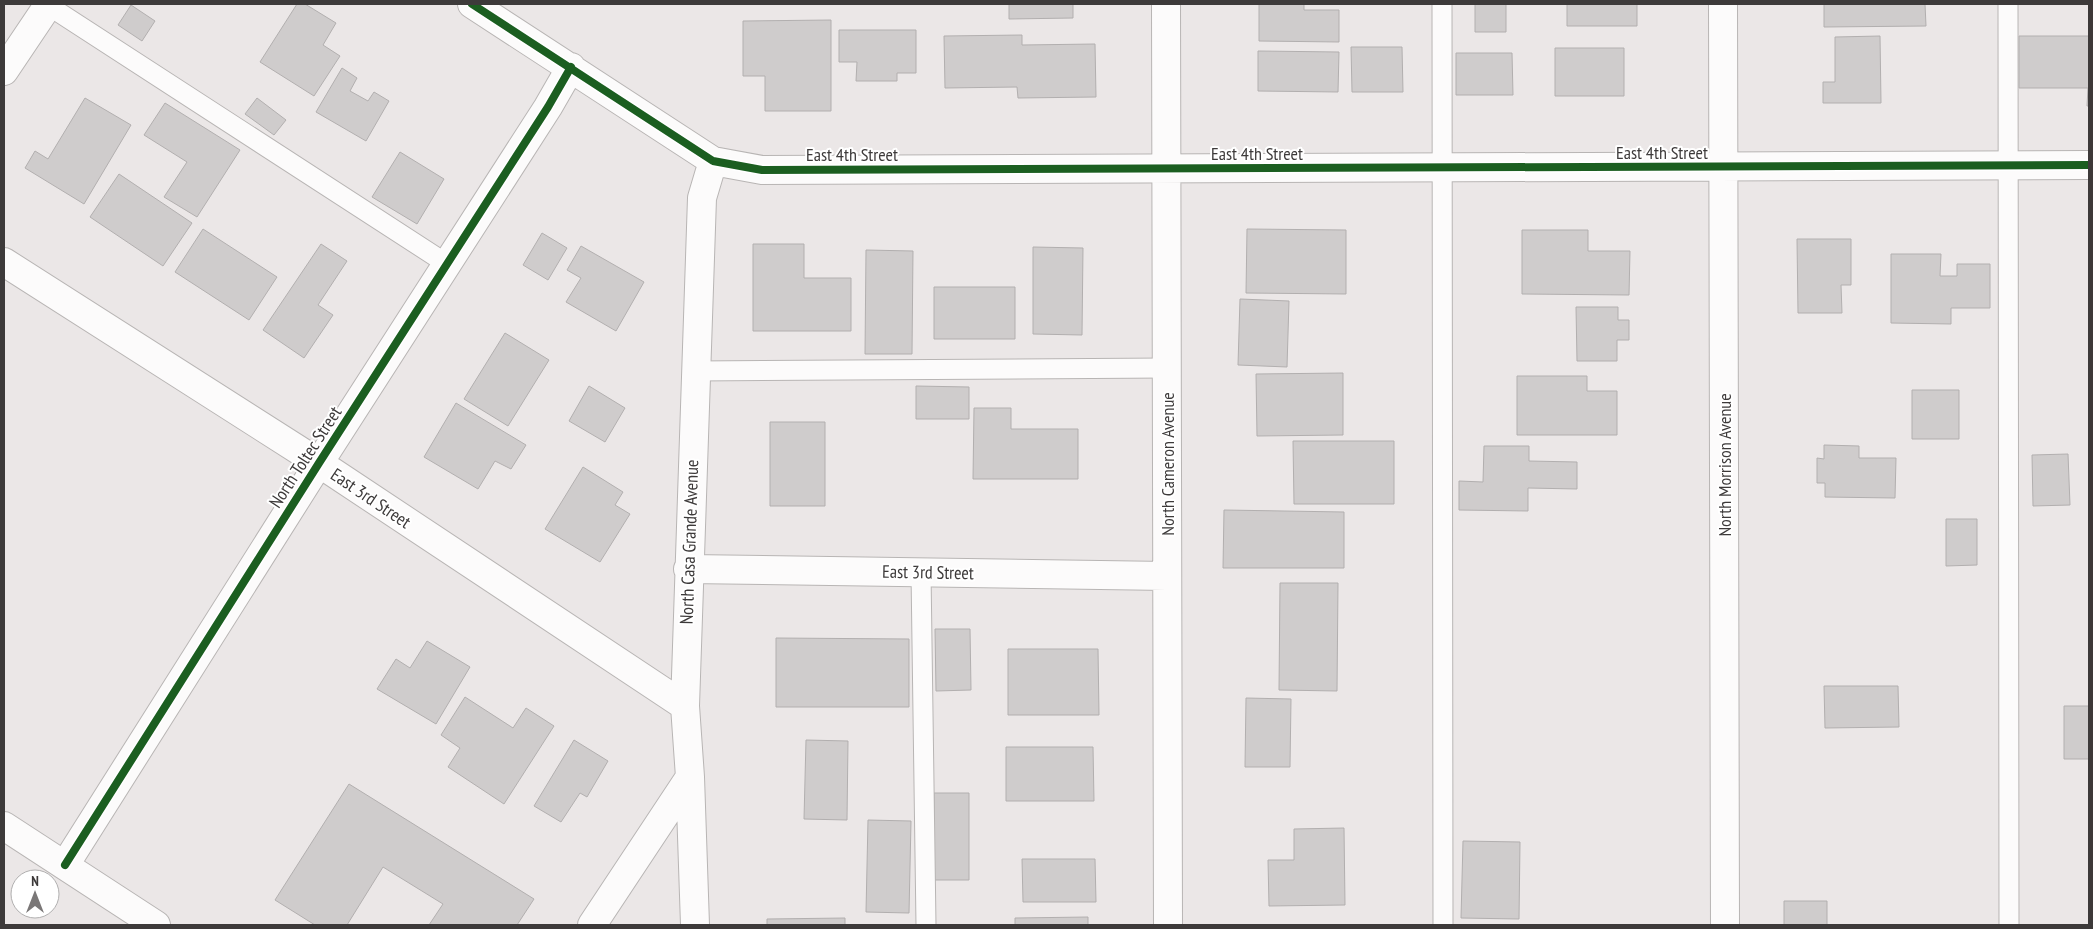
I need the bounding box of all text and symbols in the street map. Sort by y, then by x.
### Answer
street label: East 4th Street [1616,141,1708,164]
street label: East 4th Street [1211,142,1303,165]
street label: East 4th Street [806,143,898,166]
street label: North Cameron Avenue [1156,392,1179,536]
street label: North Morrison Avenue [1713,393,1736,537]
street label: North Toltec Street [264,402,346,512]
street label: North Casa Grande Avenue [675,459,703,625]
street label: East 3rd Street [327,463,415,533]
street label: East 3rd Street [882,560,974,584]
north arrow [10,869,60,919]
text: N [31,872,39,890]

